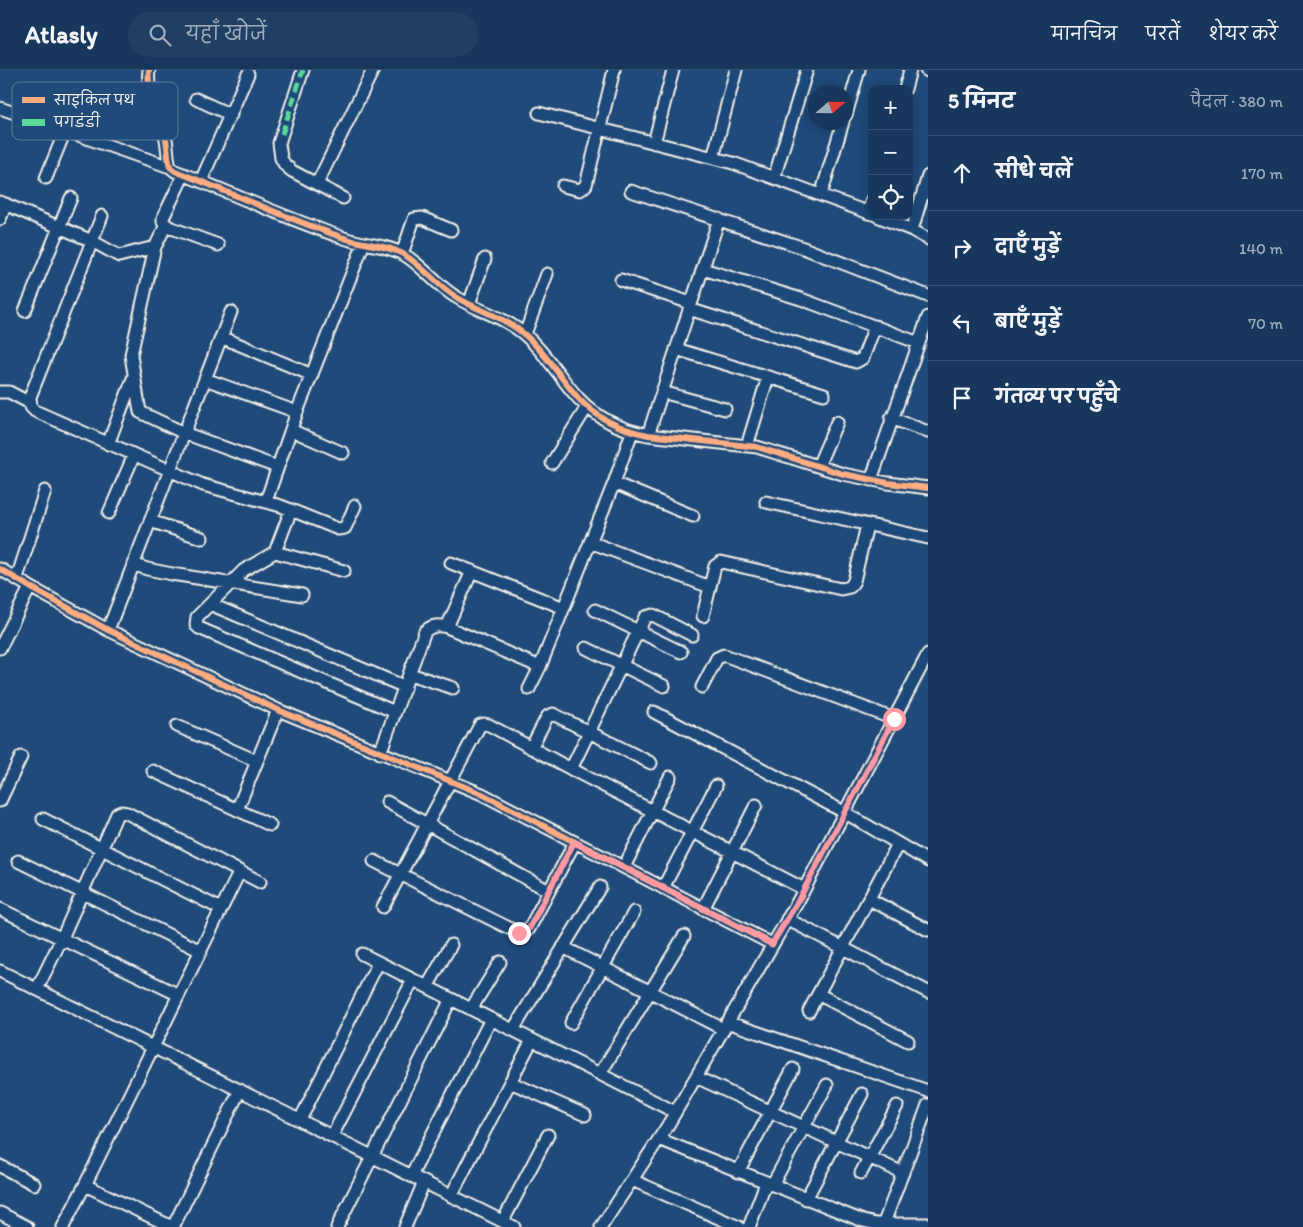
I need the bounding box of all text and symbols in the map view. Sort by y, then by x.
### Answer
search box [128,12,478,57]
text: Atlasly [25,20,98,49]
icon: search [146,21,174,49]
text: यहाँ खोजें [186,22,267,45]
text: मानचित्र [1051,23,1117,45]
text: परतें [1145,23,1181,45]
text: शेयर करें [1209,23,1278,45]
legend [12,82,178,140]
north arrow [808,85,853,130]
map controls [868,85,913,220]
button: + [868,85,913,130]
text: 5 मिनट [948,88,1015,113]
text: साइकिल पथ [53,89,136,109]
text: पैदल · 380 m [1191,92,1283,111]
text: पगडंडी [53,111,101,131]
button: − [868,130,913,175]
icon: ahead [948,159,976,187]
text: सीधे चलें [995,160,1072,183]
text: 170 m [1241,164,1283,183]
button: locate [868,175,913,220]
icon: right [948,234,976,262]
text: दाएँ मुड़ें [995,235,1061,258]
text: 140 m [1239,239,1283,258]
icon: left [948,309,976,337]
text: बाएँ मुड़ें [995,310,1061,333]
text: 70 m [1248,314,1283,333]
icon: arrive [948,384,976,412]
text: गंतव्य पर पहुँचे [995,385,1119,408]
route start [883,708,906,731]
route end [508,922,531,945]

